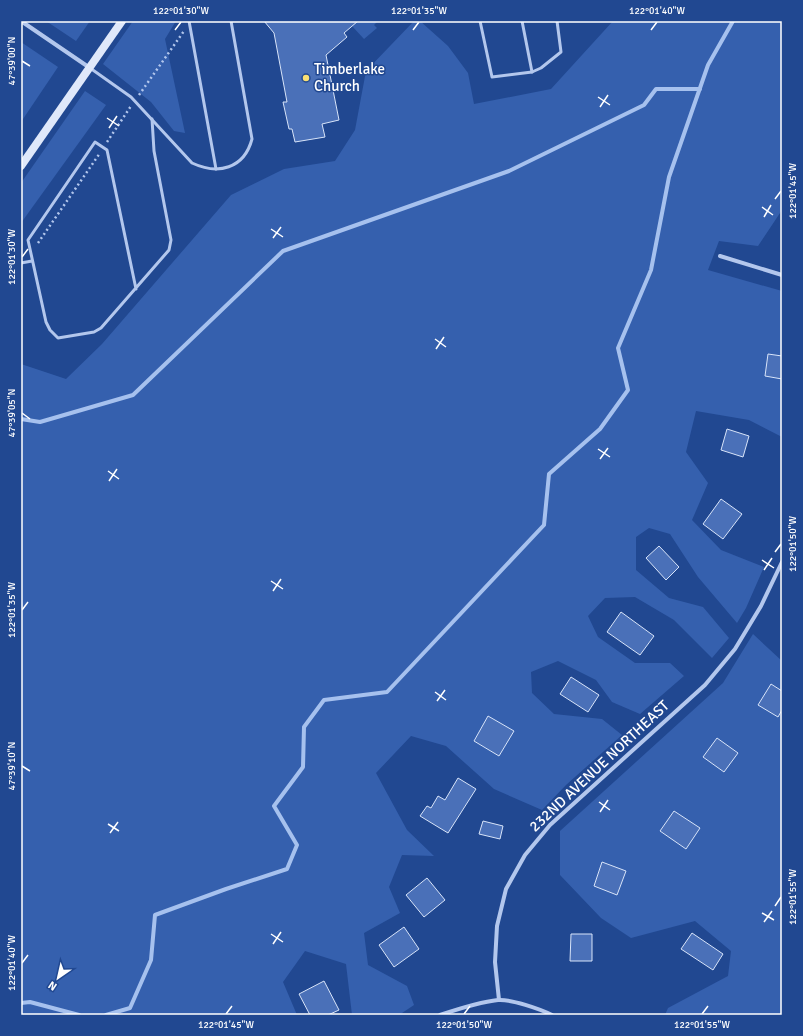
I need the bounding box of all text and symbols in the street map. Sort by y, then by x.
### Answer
text: 122°01'30"W [153,5,209,17]
text: 122°01'35"W [391,5,447,17]
text: 122°01'40"W [629,5,685,17]
text: 47°39'00"N [6,37,18,85]
place label: Timberlake Church [314,60,385,95]
marker: Timberlake Church [301,73,311,83]
text: 122°01'45"W [787,163,799,219]
text: 122°01'30"W [6,229,18,285]
text: 47°39'05"N [6,389,18,437]
text: 122°01'50"W [787,516,799,572]
text: 122°01'35"W [6,582,18,638]
street label: 232ND AVENUE NORTHEAST [525,696,673,835]
text: 47°39'10"N [6,742,18,790]
text: 122°01'55"W [787,869,799,925]
text: 122°01'40"W [6,935,18,991]
north arrow [38,958,78,998]
text: N [46,978,59,993]
text: 122°01'45"W [198,1019,254,1031]
text: 122°01'50"W [436,1019,492,1031]
text: 122°01'55"W [674,1019,730,1031]

